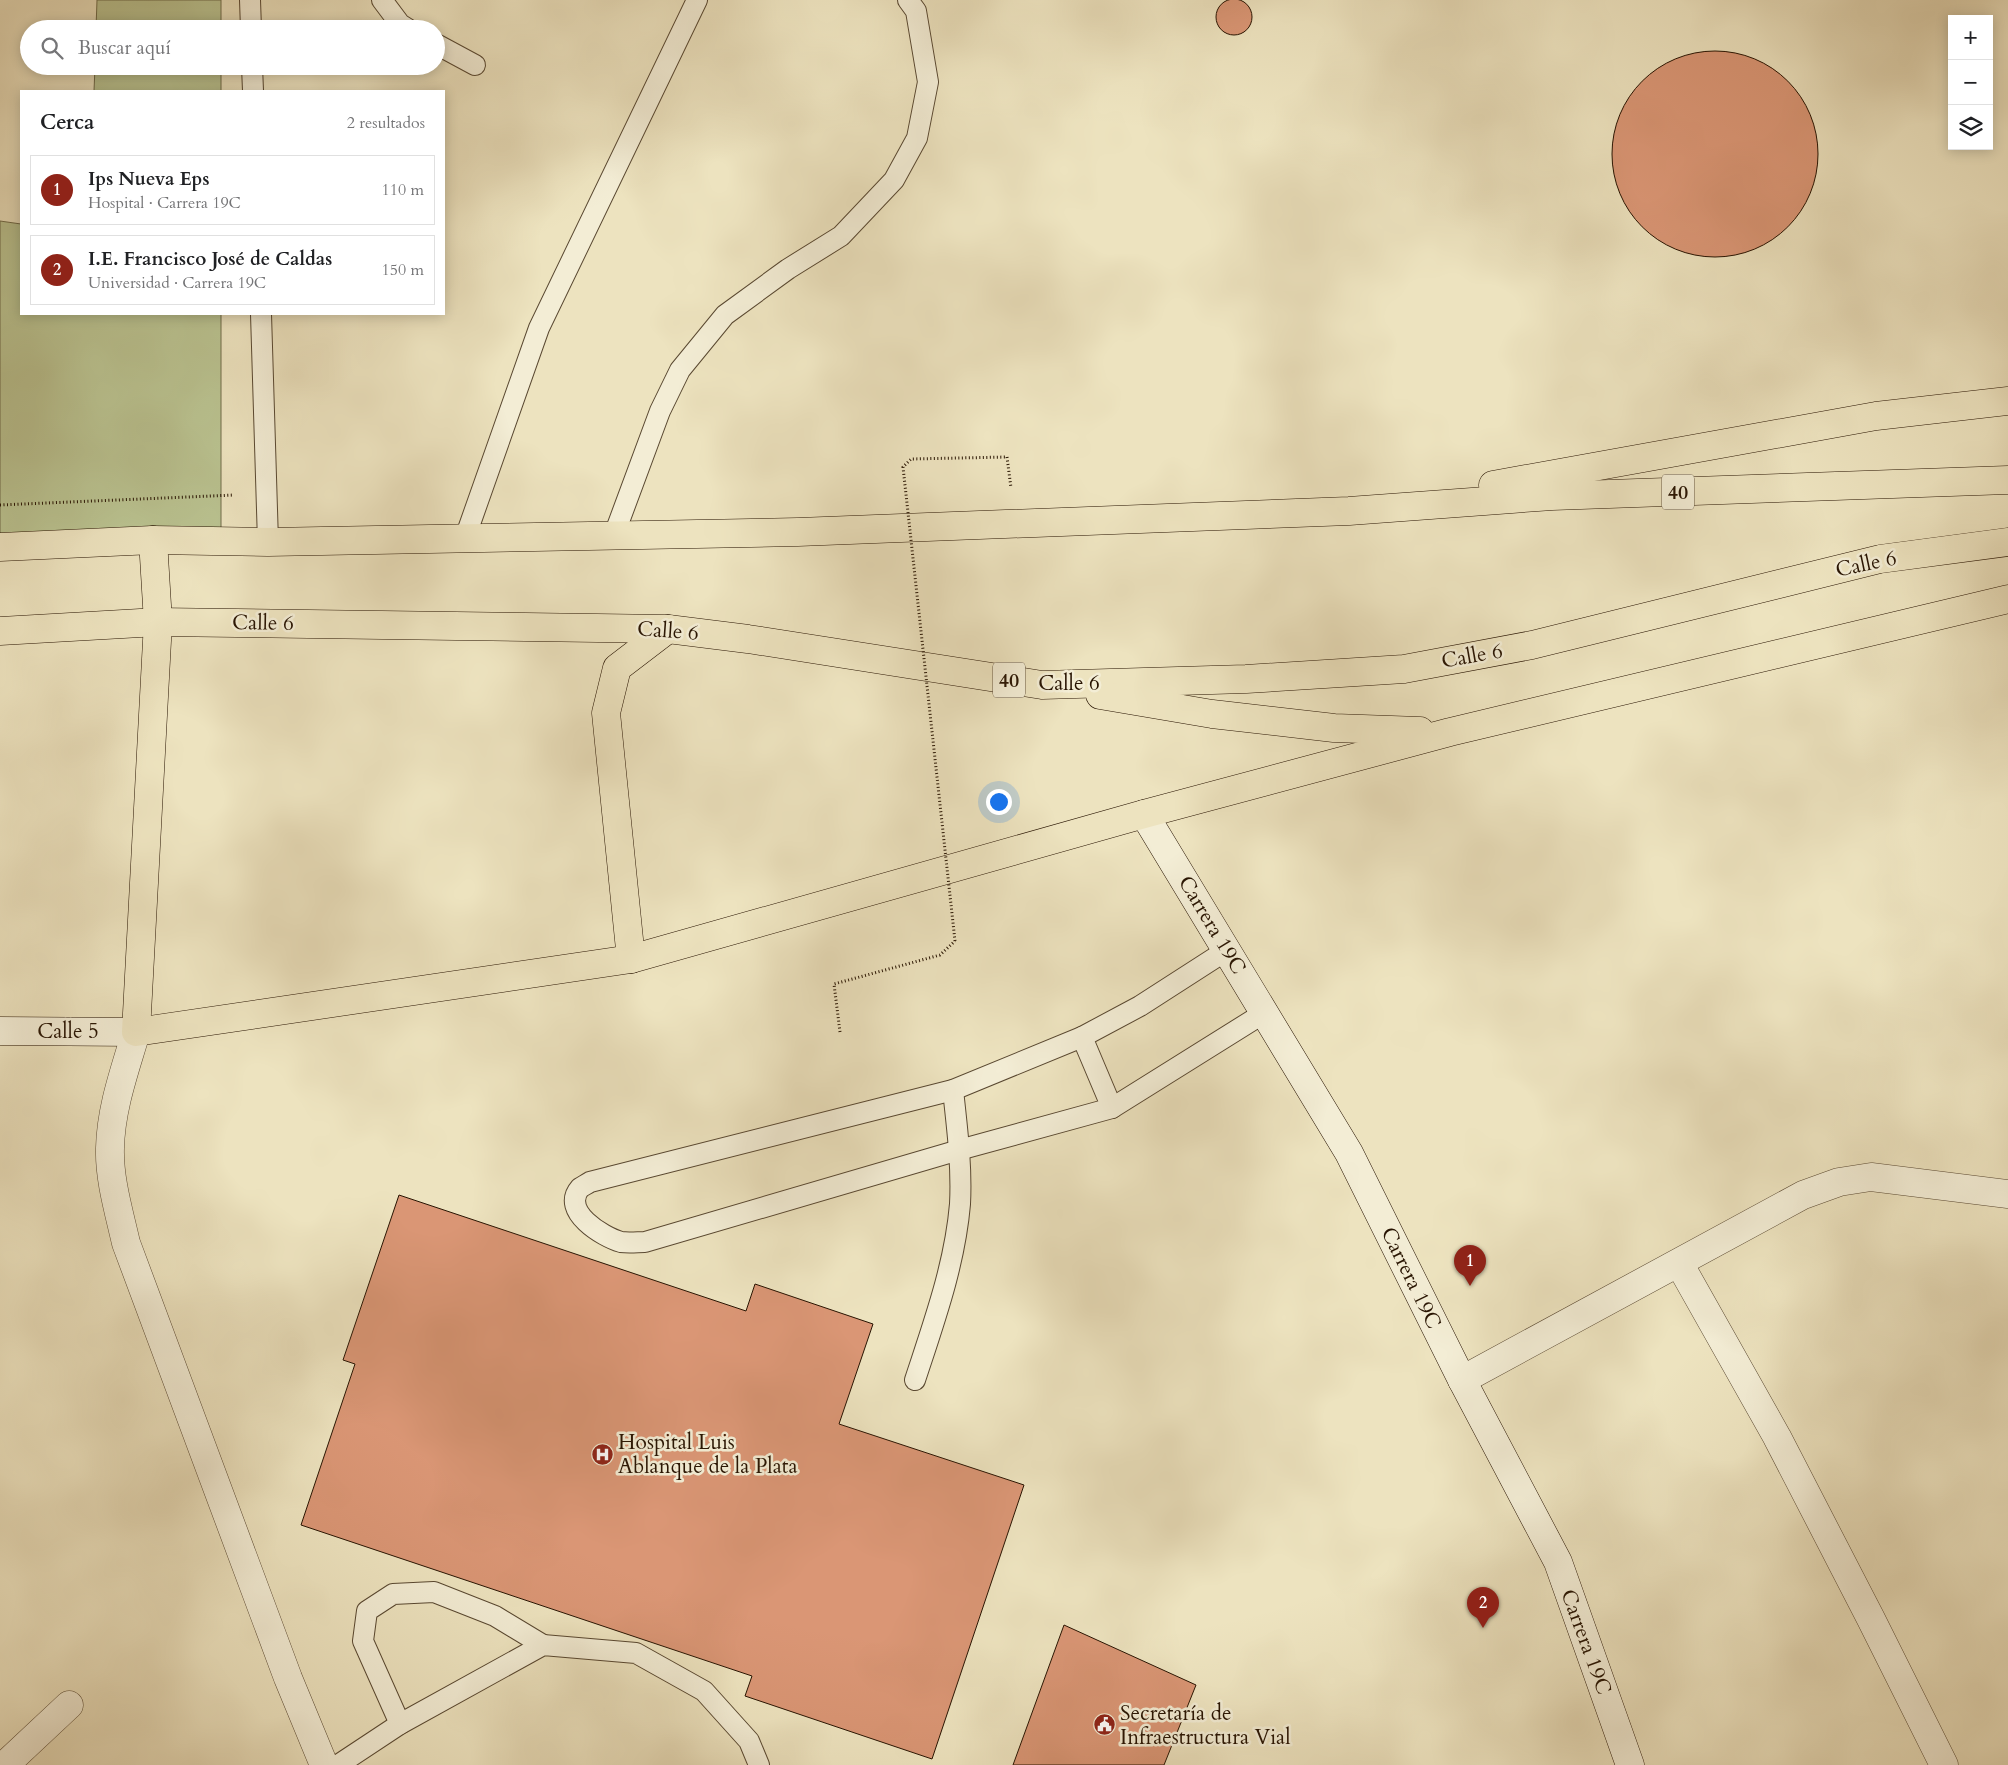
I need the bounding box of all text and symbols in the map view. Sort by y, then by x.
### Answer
map controls [1948,15,1993,150]
button: + [1948,15,1993,60]
search box [20,20,445,75]
icon: search [38,34,66,62]
text: Buscar aquí [78,35,171,61]
button: − [1948,60,1993,105]
button: layers [1948,105,1993,150]
text: Cerca [40,108,94,137]
text: 2 resultados [347,112,425,134]
text: Ips Nueva Eps [88,166,209,192]
text: 1 [53,179,61,201]
text: 110 m [382,179,424,201]
text: Hospital · Carrera 19C [88,192,241,214]
text: I.E. Francisco José de Caldas [88,246,332,272]
text: 2 [53,259,61,281]
text: 150 m [382,259,424,281]
text: Universidad · Carrera 19C [88,272,266,294]
road number: 40 [1662,474,1694,510]
street label: Calle 6 [1833,543,1899,585]
street label: Calle 6 [232,608,294,638]
street label: Calle 6 [636,614,700,648]
street label: Calle 6 [1439,636,1505,676]
road number: 40 [993,662,1025,698]
street label: Calle 6 [1038,669,1100,698]
your location [986,789,1012,815]
street label: Carrera 19C [1171,870,1253,980]
street label: Calle 5 [37,1017,99,1046]
street label: Carrera 19C [1374,1222,1448,1334]
pin: 1 [1454,1245,1486,1286]
place label: Hospital Luis Ablanque de la Plata [618,1428,797,1481]
hospital icon: Hospital Luis Ablanque de la Plata [590,1442,614,1466]
street label: Carrera 19C [1554,1585,1618,1699]
pin: 2 [1467,1587,1499,1628]
place label: Secretaría de Infraestructura Vial [1120,1699,1290,1752]
public building icon: Secretaría de Infraestructura Vial [1092,1713,1116,1737]

